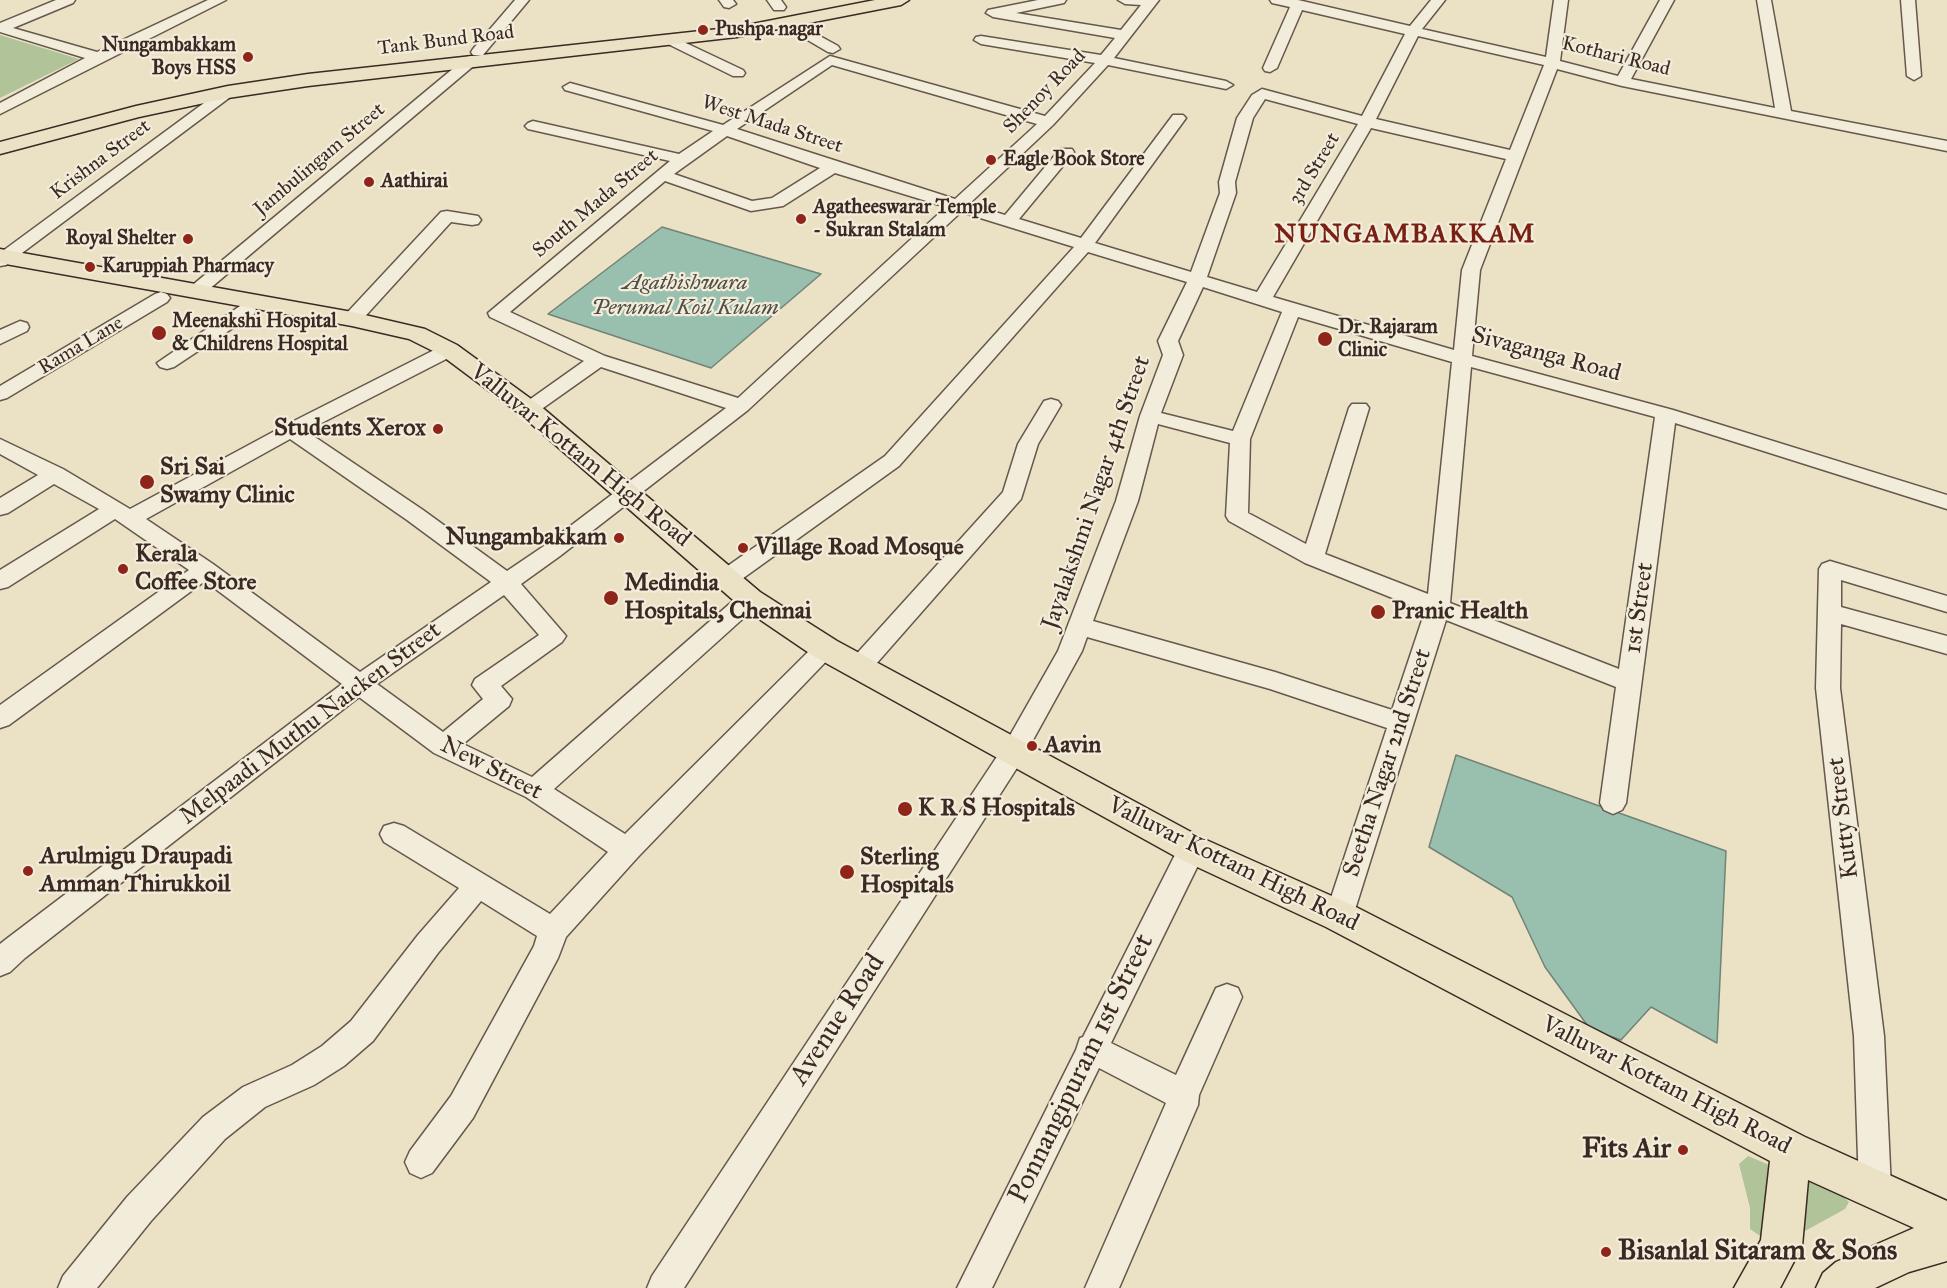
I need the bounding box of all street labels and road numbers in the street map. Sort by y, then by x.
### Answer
street label: Tank Bund Road [377,21,515,61]
street label: Kothari Road [1559,32,1673,82]
street label: Shenoy Road [999,45,1091,139]
street label: West Mada Street [699,91,845,159]
street label: Jambulingam Street [250,98,390,222]
street label: Krishna Street [46,115,156,205]
street label: 3rd Street [1284,129,1346,209]
street label: South Mada Street [528,145,664,263]
street label: Rama Lane [34,311,128,381]
street label: Sivaganga Road [1468,321,1624,389]
street label: Jayalakshmi Nagar 4th Street [1037,352,1157,634]
street label: Valluvar Kottam High Road [464,358,696,554]
street label: 1st Street [1619,561,1661,655]
street label: Melpaadi Muthu Naicken Street [175,616,447,832]
street label: Seetha Nagar 2nd Street [1338,645,1438,881]
street label: New Street [435,731,547,807]
street label: Kutty Street [1822,755,1866,881]
street label: Valluvar Kottam High Road [1103,792,1363,938]
street label: Ponnangipuram 1st Street [1002,929,1162,1209]
street label: Avenue Road [783,948,893,1092]
street label: Valluvar Kottam High Road [1537,1011,1795,1161]

